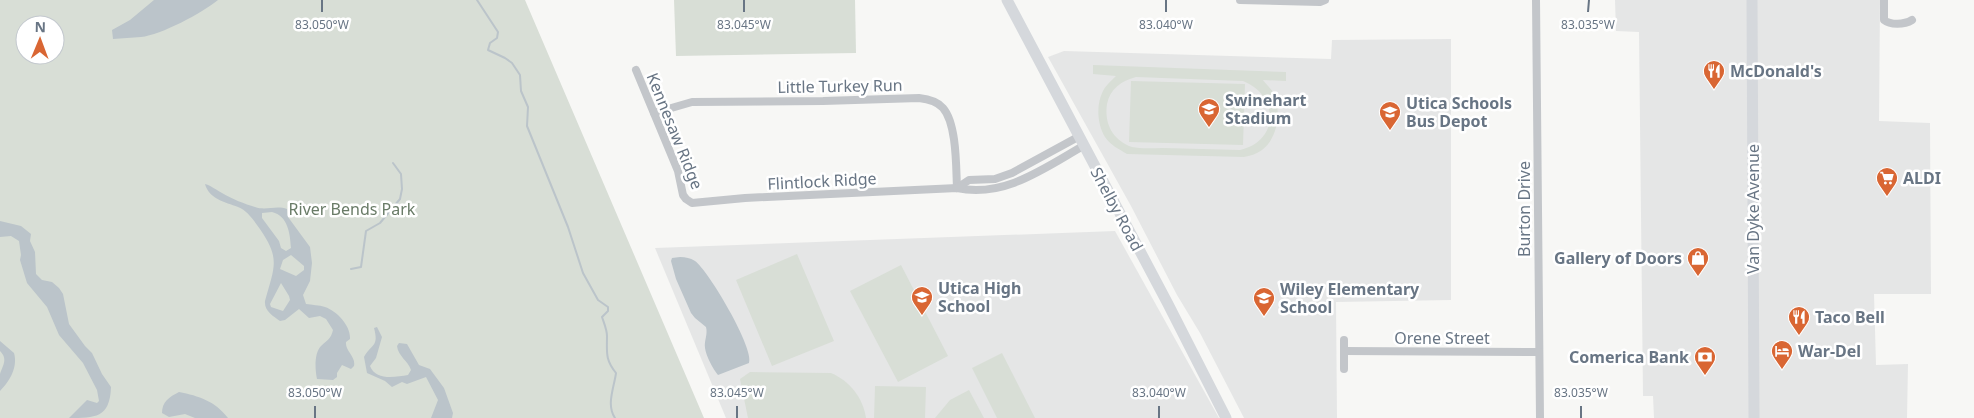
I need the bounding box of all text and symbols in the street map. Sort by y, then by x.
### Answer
north arrow [15,15,65,65]
text: 83.050°W [295,16,349,33]
text: 83.045°W [717,16,771,33]
text: 83.040°W [1139,16,1193,33]
text: 83.035°W [1561,16,1615,33]
text: N [34,17,46,36]
restaurant icon: McDonald's [1702,59,1726,90]
place label: McDonald's [1730,60,1822,82]
street label: Kennesaw Ridge [642,69,708,193]
street label: Little Turkey Run [777,74,903,98]
place label: Swinehart Stadium [1225,89,1306,129]
place label: Utica Schools Bus Depot [1406,92,1512,132]
school or university icon: Swinehart Stadium [1197,97,1221,128]
school or university icon: Utica Schools Bus Depot [1378,100,1402,131]
street label: Van Dyke Avenue [1742,144,1764,274]
street label: Burton Drive [1513,161,1535,257]
street label: Shelby Road [1086,163,1148,255]
supermarket icon: ALDI [1875,166,1899,197]
street label: Flintlock Ridge [767,167,877,195]
place label: ALDI [1903,167,1941,189]
park label: River Bends Park [289,198,416,220]
shop icon: Gallery of Doors [1686,246,1710,277]
place label: Gallery of Doors [1554,247,1682,269]
place label: Utica High School [938,277,1021,317]
place label: Wiley Elementary School [1280,278,1420,318]
school or university icon: Utica High School [910,285,934,316]
school or university icon: Wiley Elementary School [1252,286,1276,317]
restaurant icon: Taco Bell [1787,305,1811,336]
place label: Taco Bell [1815,306,1885,328]
street label: Orene Street [1394,327,1490,349]
hotel icon: War-Del [1770,339,1794,370]
place label: War-Del [1798,340,1861,362]
bank icon: Comerica Bank [1693,345,1717,376]
place label: Comerica Bank [1569,346,1689,368]
text: 83.050°W [288,384,342,401]
text: 83.045°W [710,384,764,401]
text: 83.040°W [1132,384,1186,401]
text: 83.035°W [1554,384,1608,401]

